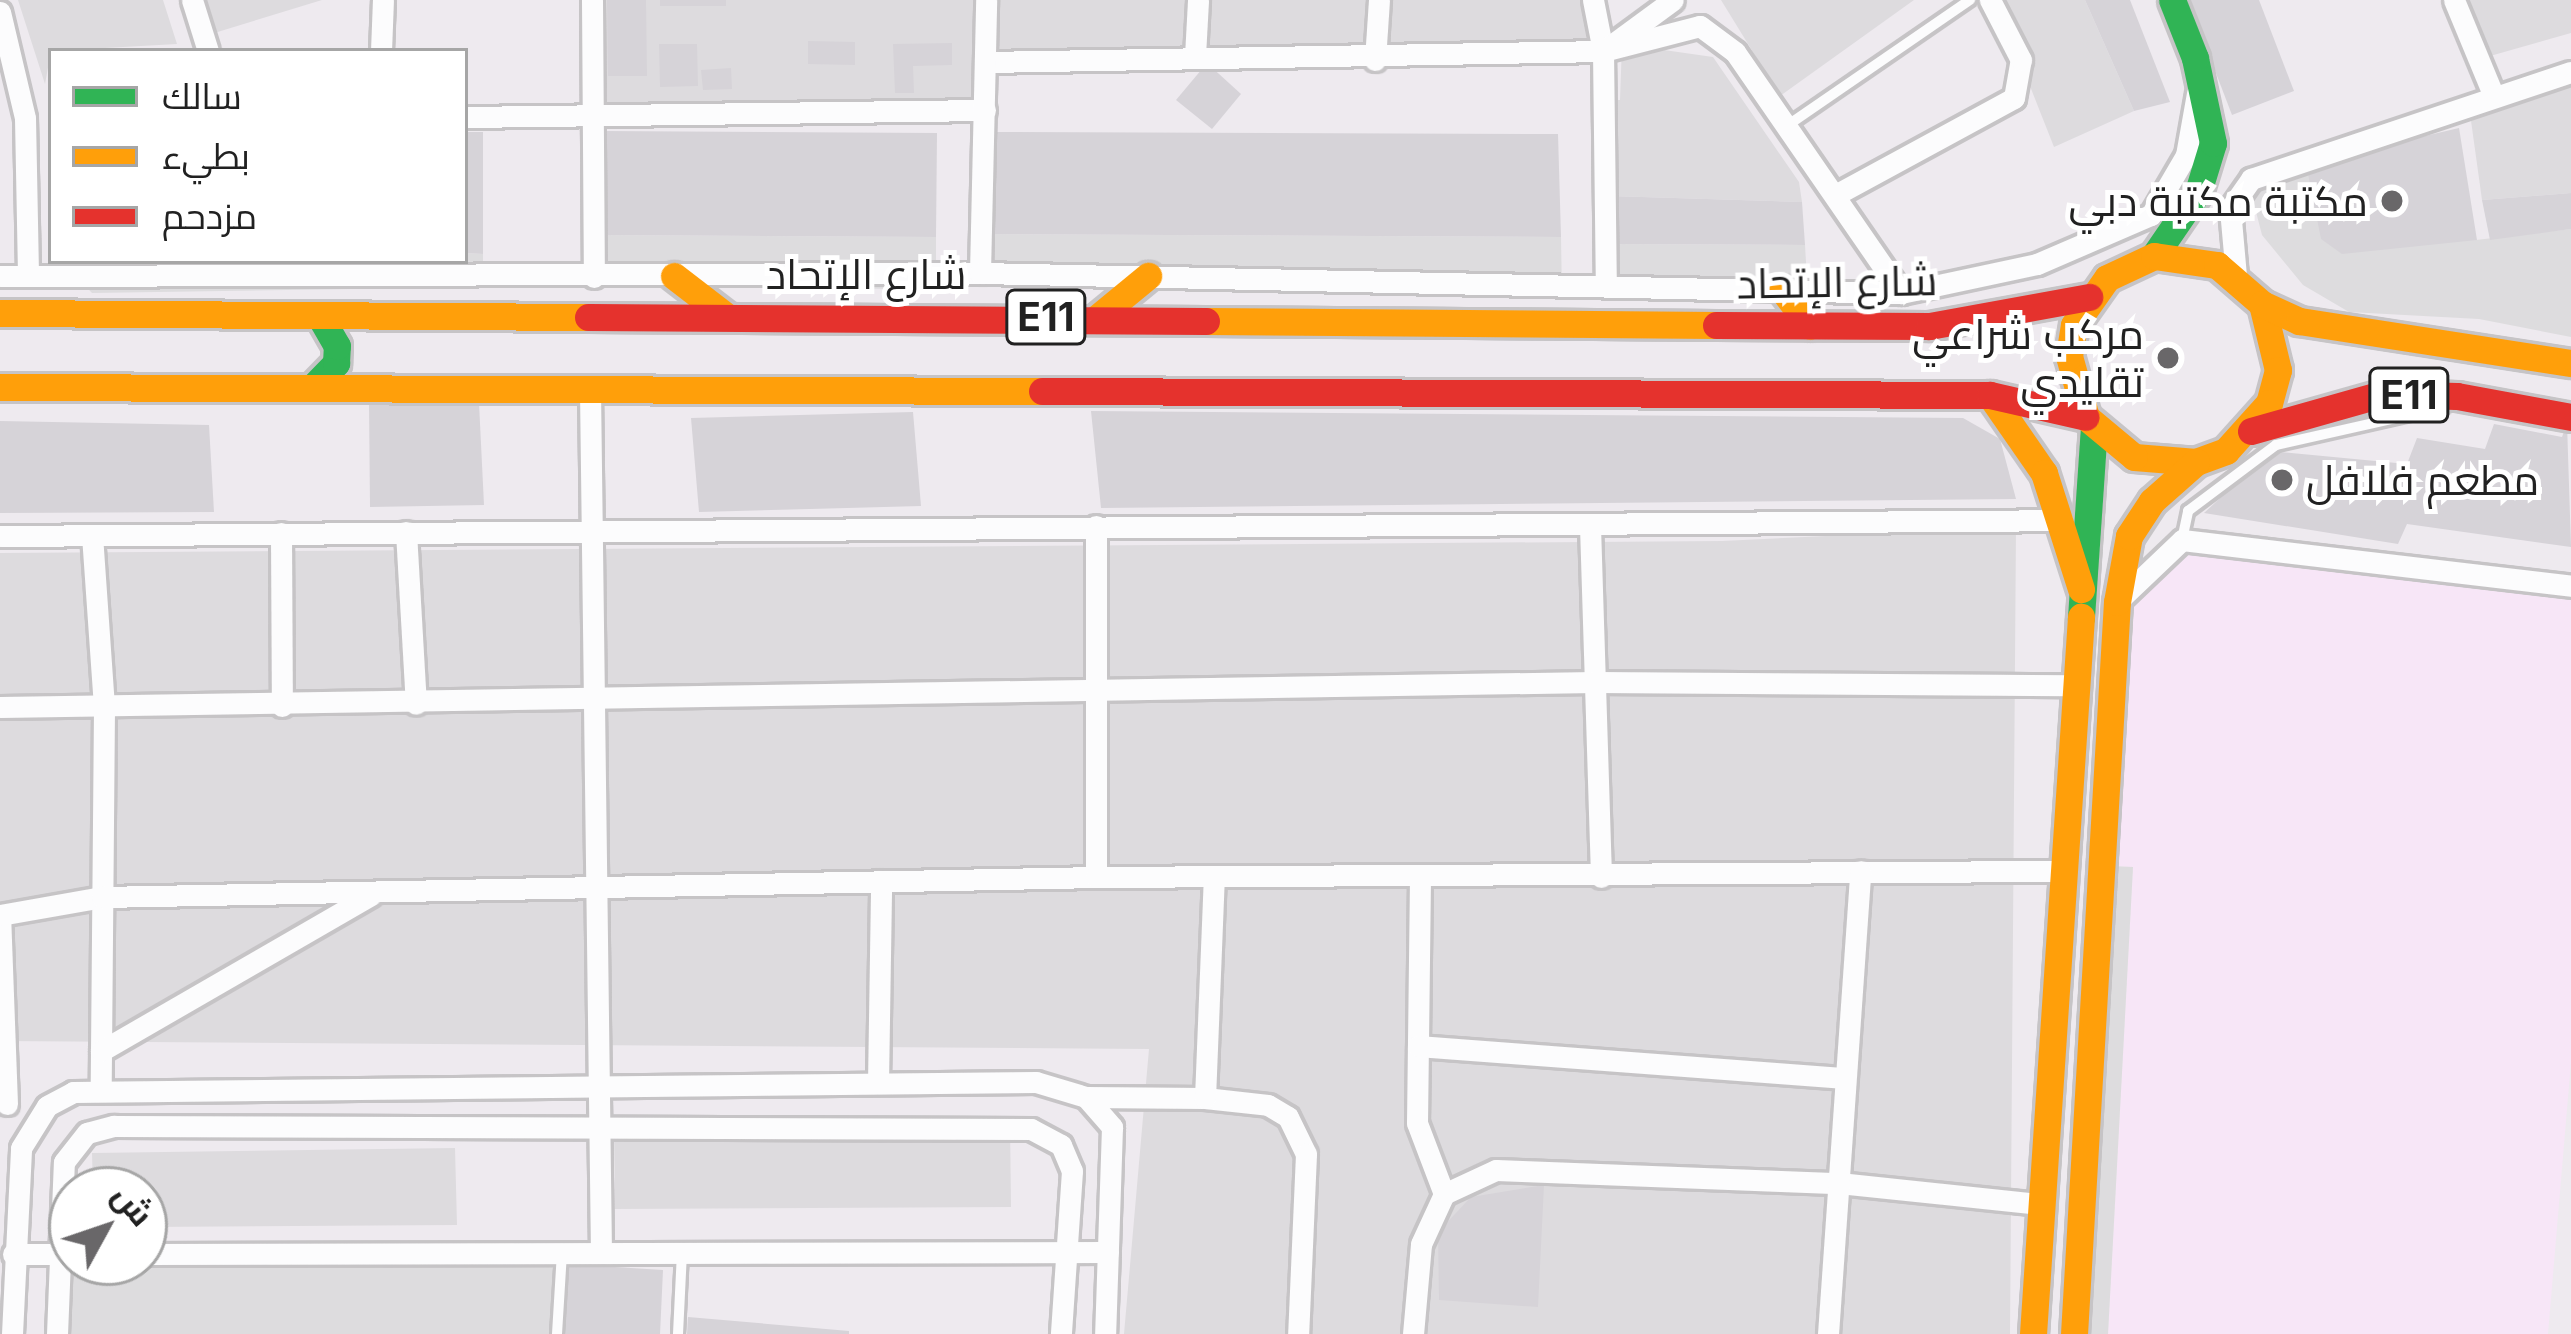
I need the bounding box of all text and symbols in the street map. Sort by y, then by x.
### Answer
legend [48,48,468,264]
text: سالك [162,74,242,118]
text: بطيء [162,134,250,178]
place label: مكتبة مكتبة دبي [2069,176,2368,226]
marker: مكتبة مكتبة دبي [2379,188,2405,214]
text: مزدحم [162,194,257,238]
street label: شارع الإتحاد [766,249,966,299]
street label: شارع الإتحاد [1736,255,1938,309]
road number: E11 [1004,284,1088,350]
place label: مركب شراعي تقليدي [1912,309,2144,407]
marker: مركب شراعي تقليدي [2155,345,2181,371]
road number: E11 [2367,362,2451,428]
place label: مطعم فلافل [2306,455,2539,505]
marker: مطعم فلافل [2269,467,2295,493]
north arrow [48,1166,168,1286]
text: ش [104,1176,162,1234]

